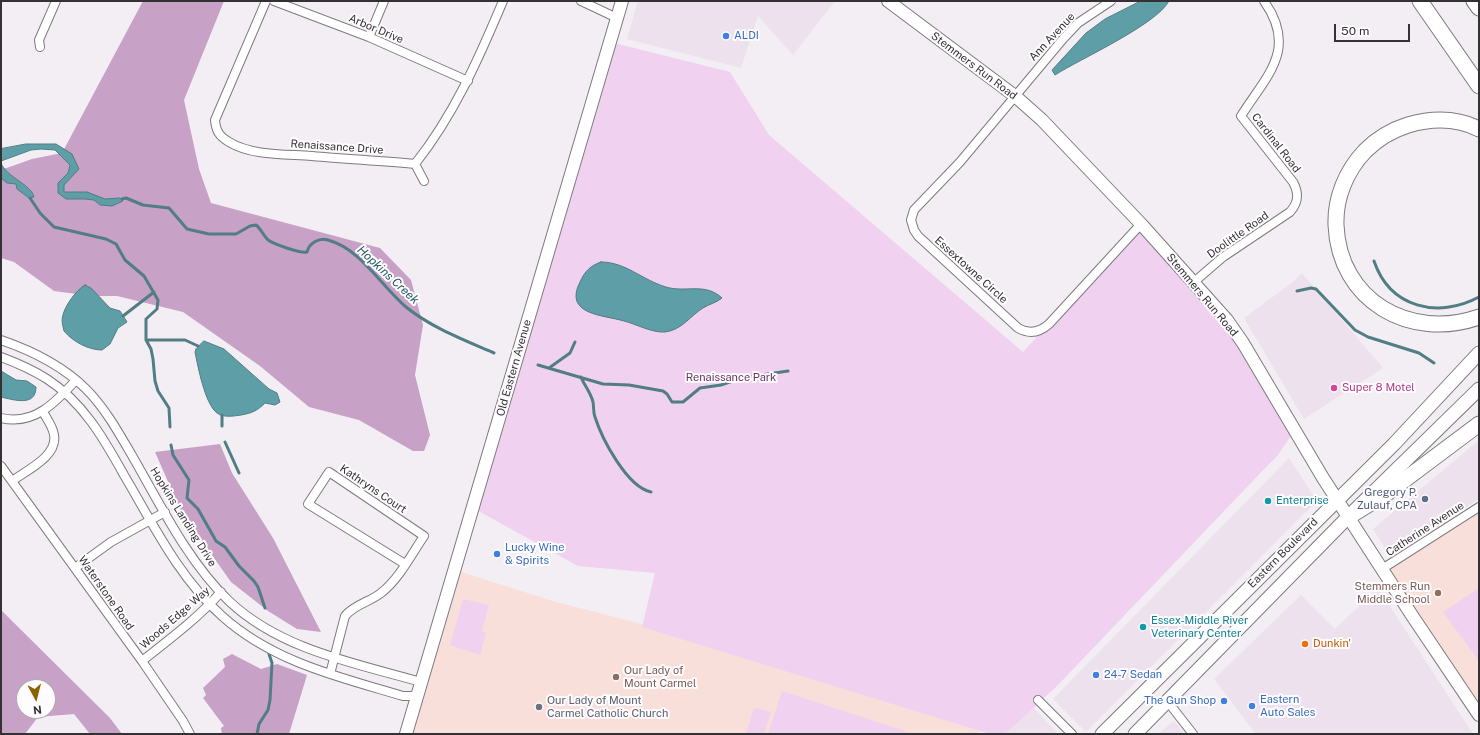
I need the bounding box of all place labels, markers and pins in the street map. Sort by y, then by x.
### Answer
place label: ALDI [734,29,759,43]
marker: ALDI [721,31,731,41]
place label: Super 8 Motel [1342,381,1415,395]
marker: Super 8 Motel [1329,383,1339,393]
place label: Gregory P. Zulauf, CPA [1357,486,1417,512]
place label: Enterprise [1276,494,1329,508]
marker: Gregory P. Zulauf, CPA [1420,494,1430,504]
marker: Enterprise [1263,496,1273,506]
place label: Lucky Wine & Spirits [505,541,564,567]
marker: Lucky Wine & Spirits [492,549,502,559]
place label: Stemmers Run Middle School [1355,580,1430,606]
marker: Stemmers Run Middle School [1433,588,1443,598]
place label: Essex-Middle River Veterinary Center [1151,614,1248,640]
marker: Essex-Middle River Veterinary Center [1138,622,1148,632]
place label: Dunkin' [1313,637,1351,651]
marker: Dunkin' [1300,639,1310,649]
place label: Our Lady of Mount Carmel [624,664,696,690]
place label: 24-7 Sedan [1104,668,1162,682]
marker: 24-7 Sedan [1091,670,1101,680]
marker: Our Lady of Mount Carmel [611,672,621,682]
place label: Eastern Auto Sales [1260,693,1315,719]
place label: Our Lady of Mount Carmel Catholic Church [547,694,668,720]
place label: The Gun Shop [1144,694,1216,708]
marker: The Gun Shop [1219,696,1229,706]
marker: Eastern Auto Sales [1247,701,1257,711]
marker: Our Lady of Mount Carmel Catholic Church [534,702,544,712]

